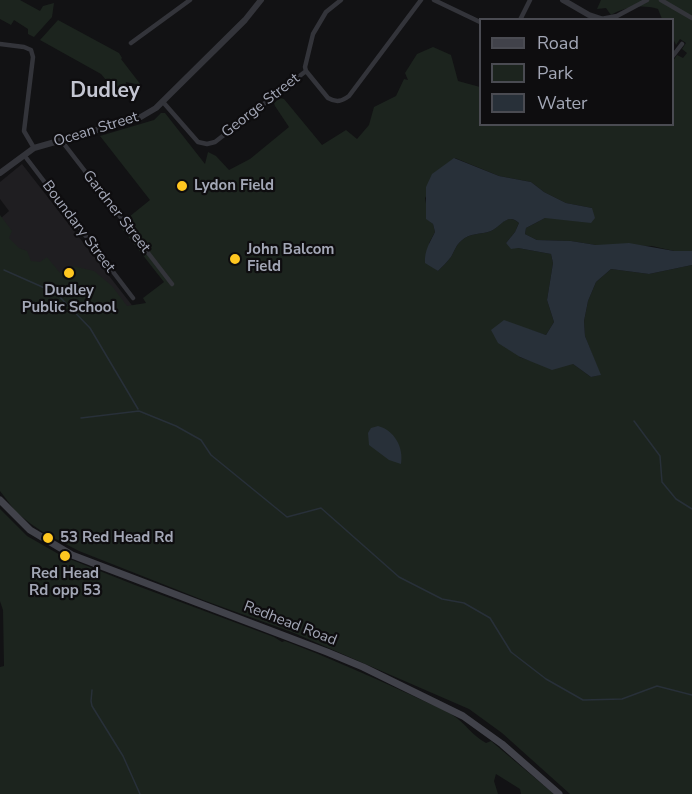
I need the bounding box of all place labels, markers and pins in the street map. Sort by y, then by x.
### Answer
place label: Lydon Field [194,177,274,195]
marker: Lydon Field [175,179,189,193]
place label: John Balcom Field [247,241,335,276]
marker: John Balcom Field [228,252,242,266]
marker: Dudley Public School [62,266,76,280]
place label: Dudley Public School [22,282,116,317]
place label: 53 Red Head Rd [60,529,173,547]
marker: 53 Red Head Rd [41,531,55,545]
marker: Red Head Rd opp 53 [58,549,72,563]
place label: Red Head Rd opp 53 [29,565,101,600]

